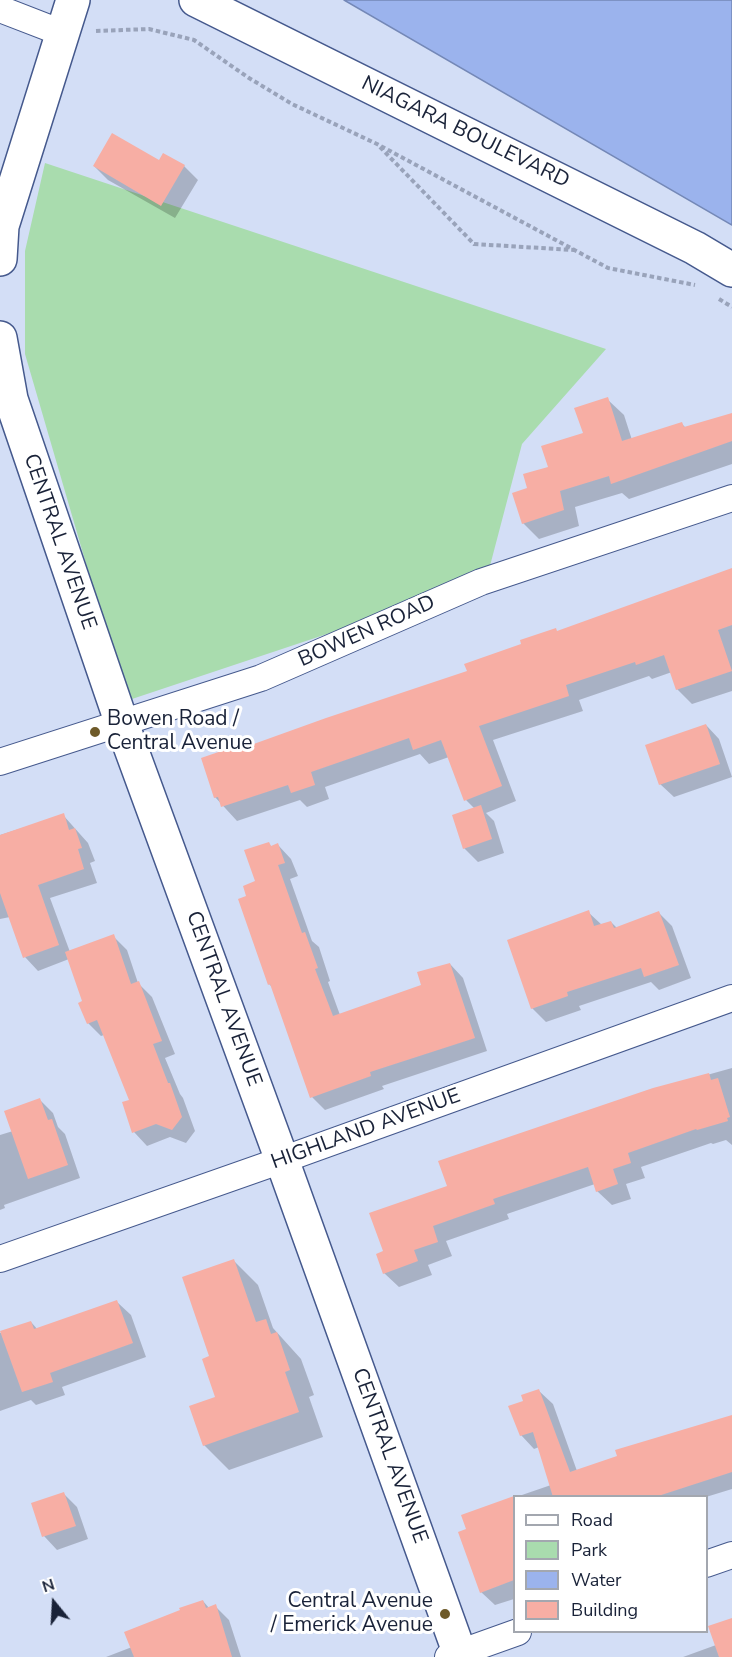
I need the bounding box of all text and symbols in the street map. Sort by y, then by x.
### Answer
street label: NIAGARA BOULEVARD [357,72,573,194]
street label: CENTRAL AVENUE [17,451,101,633]
street label: BOWEN ROAD [295,591,439,673]
place label: Bowen Road / Central Avenue [107,707,252,757]
marker: Bowen Road / Central Avenue [88,725,102,739]
street label: CENTRAL AVENUE [180,908,266,1090]
street label: HIGHLAND AVENUE [268,1084,464,1176]
street label: CENTRAL AVENUE [346,1365,432,1547]
legend [513,1495,708,1633]
text: Road [571,1508,613,1532]
text: Park [571,1538,607,1562]
text: Water [571,1568,622,1592]
north arrow [24,1573,84,1633]
text: N [39,1574,58,1598]
place label: Central Avenue / Emerick Avenue [271,1589,433,1639]
text: Building [571,1598,638,1622]
marker: Central Avenue / Emerick Avenue [438,1607,452,1621]

